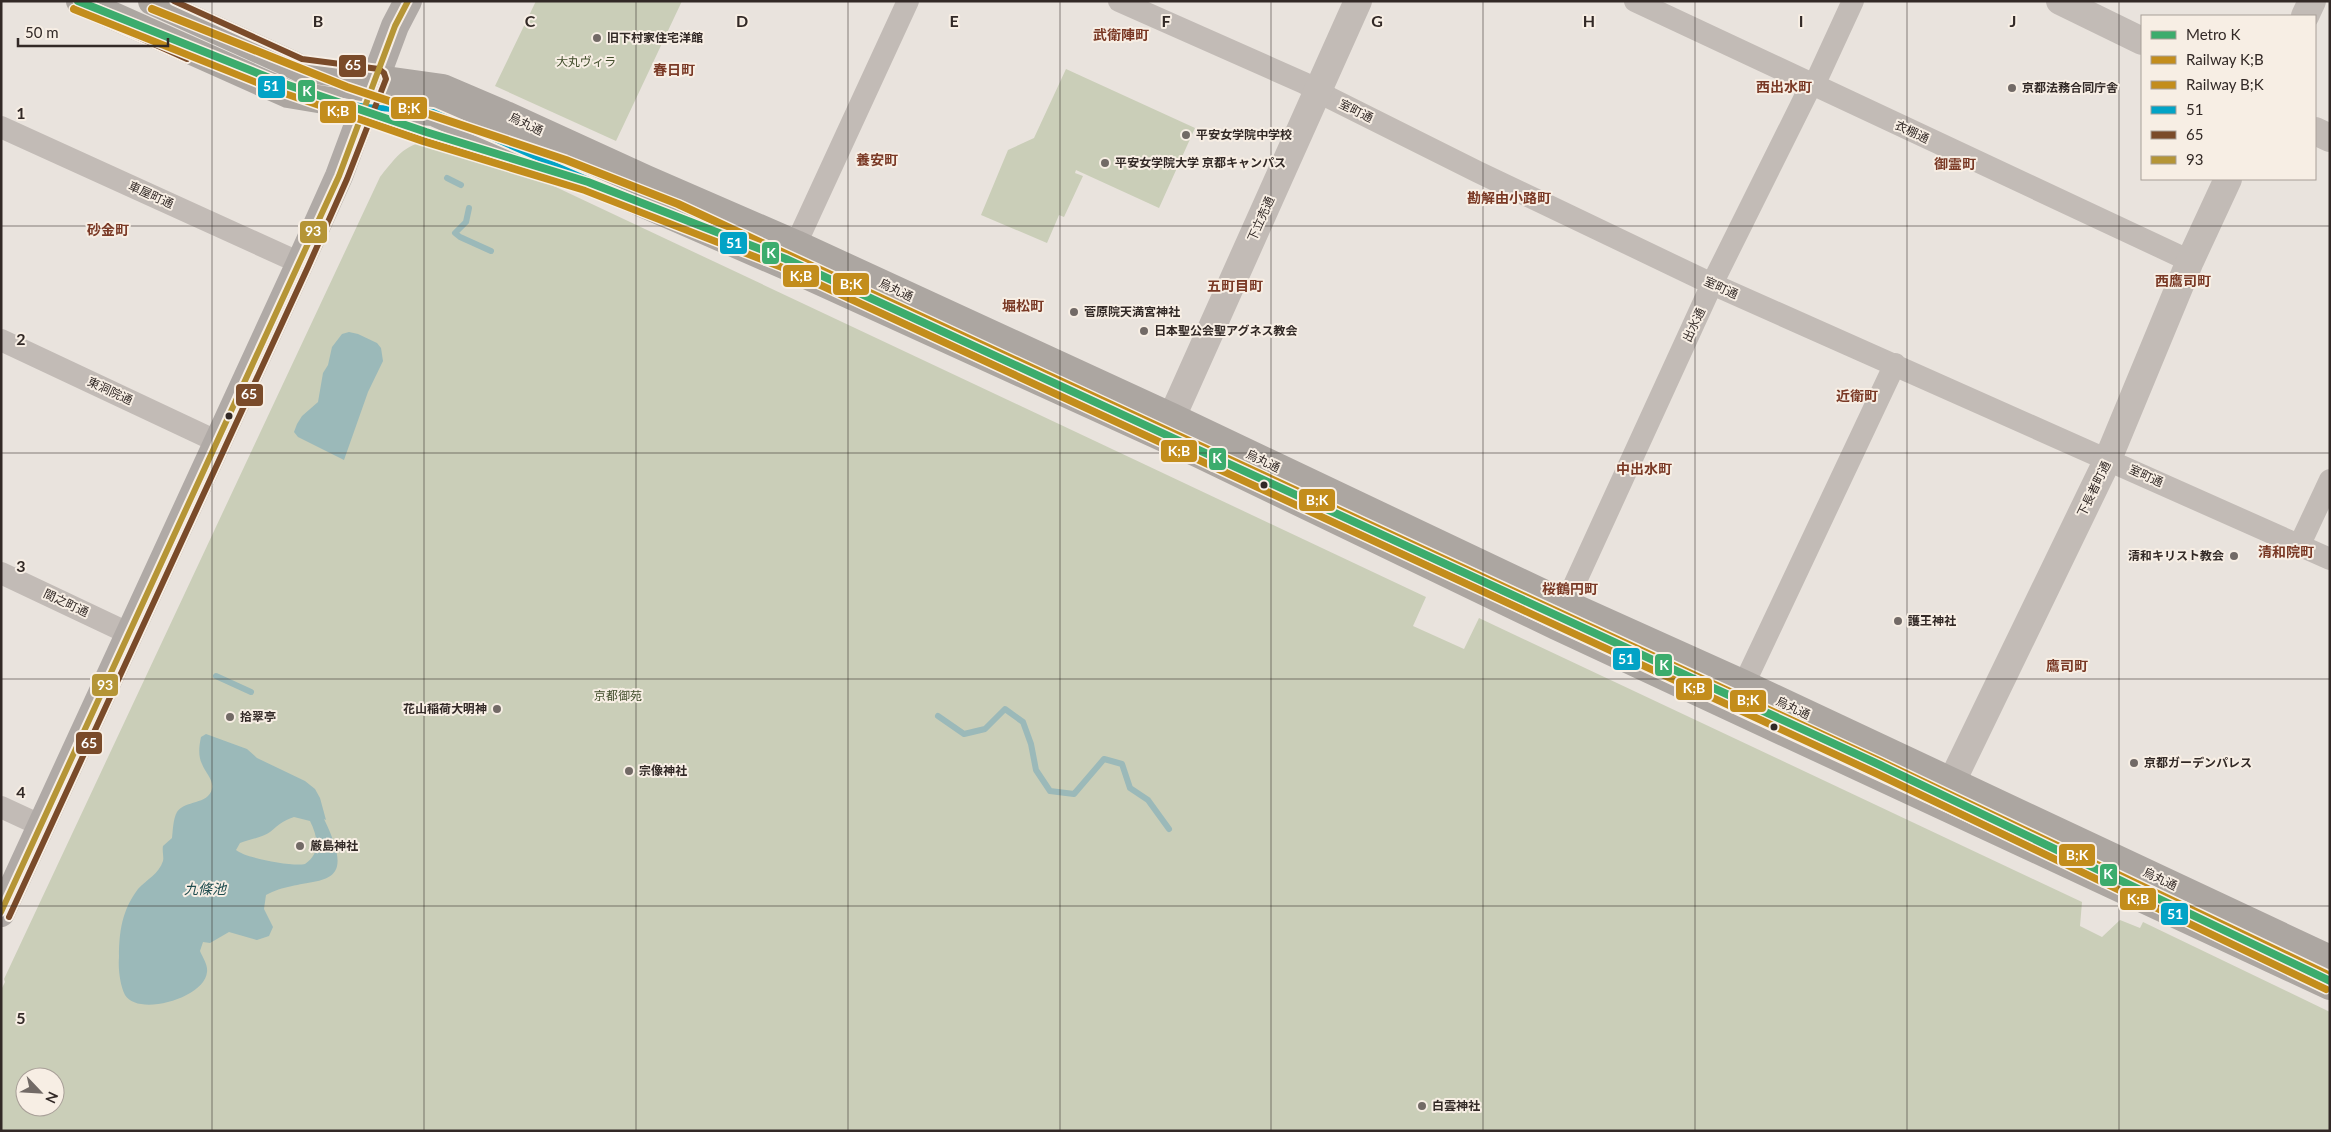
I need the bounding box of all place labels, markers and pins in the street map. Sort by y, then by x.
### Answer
place label: 旧下村家住宅洋館 [607,30,703,45]
marker: 旧下村家住宅洋館 [591,32,603,44]
place label: 京都法務合同庁舎 [2022,80,2118,95]
marker: 京都法務合同庁舎 [2006,82,2018,94]
place label: 平安女学院中学校 [1196,127,1292,142]
marker: 平安女学院中学校 [1180,129,1192,141]
place label: 平安女学院大学 京都キャンパス [1115,155,1286,170]
marker: 平安女学院大学 京都キャンパス [1099,157,1111,169]
place label: 菅原院天満宮神社 [1084,304,1180,319]
marker: 菅原院天満宮神社 [1068,306,1080,318]
place label: 日本聖公会聖アグネス教会 [1154,323,1297,338]
marker: 日本聖公会聖アグネス教会 [1138,325,1150,337]
unlabelled marker [224,411,234,421]
unlabelled marker [1259,480,1269,490]
place label: 清和キリスト教会 [2128,548,2224,563]
marker: 清和キリスト教会 [2228,550,2240,562]
place label: 護王神社 [1908,613,1956,628]
marker: 護王神社 [1892,615,1904,627]
place label: 花山稲荷大明神 [403,701,487,716]
marker: 花山稲荷大明神 [491,703,503,715]
place label: 拾翠亭 [240,709,276,724]
marker: 拾翠亭 [224,711,236,723]
unlabelled marker [1769,722,1779,732]
place label: 京都ガーデンパレス [2144,755,2252,770]
marker: 京都ガーデンパレス [2128,757,2140,769]
place label: 宗像神社 [639,763,687,778]
marker: 宗像神社 [623,765,635,777]
place label: 厳島神社 [310,838,358,853]
marker: 厳島神社 [294,840,306,852]
place label: 白雲神社 [1432,1098,1480,1113]
marker: 白雲神社 [1416,1100,1428,1112]

